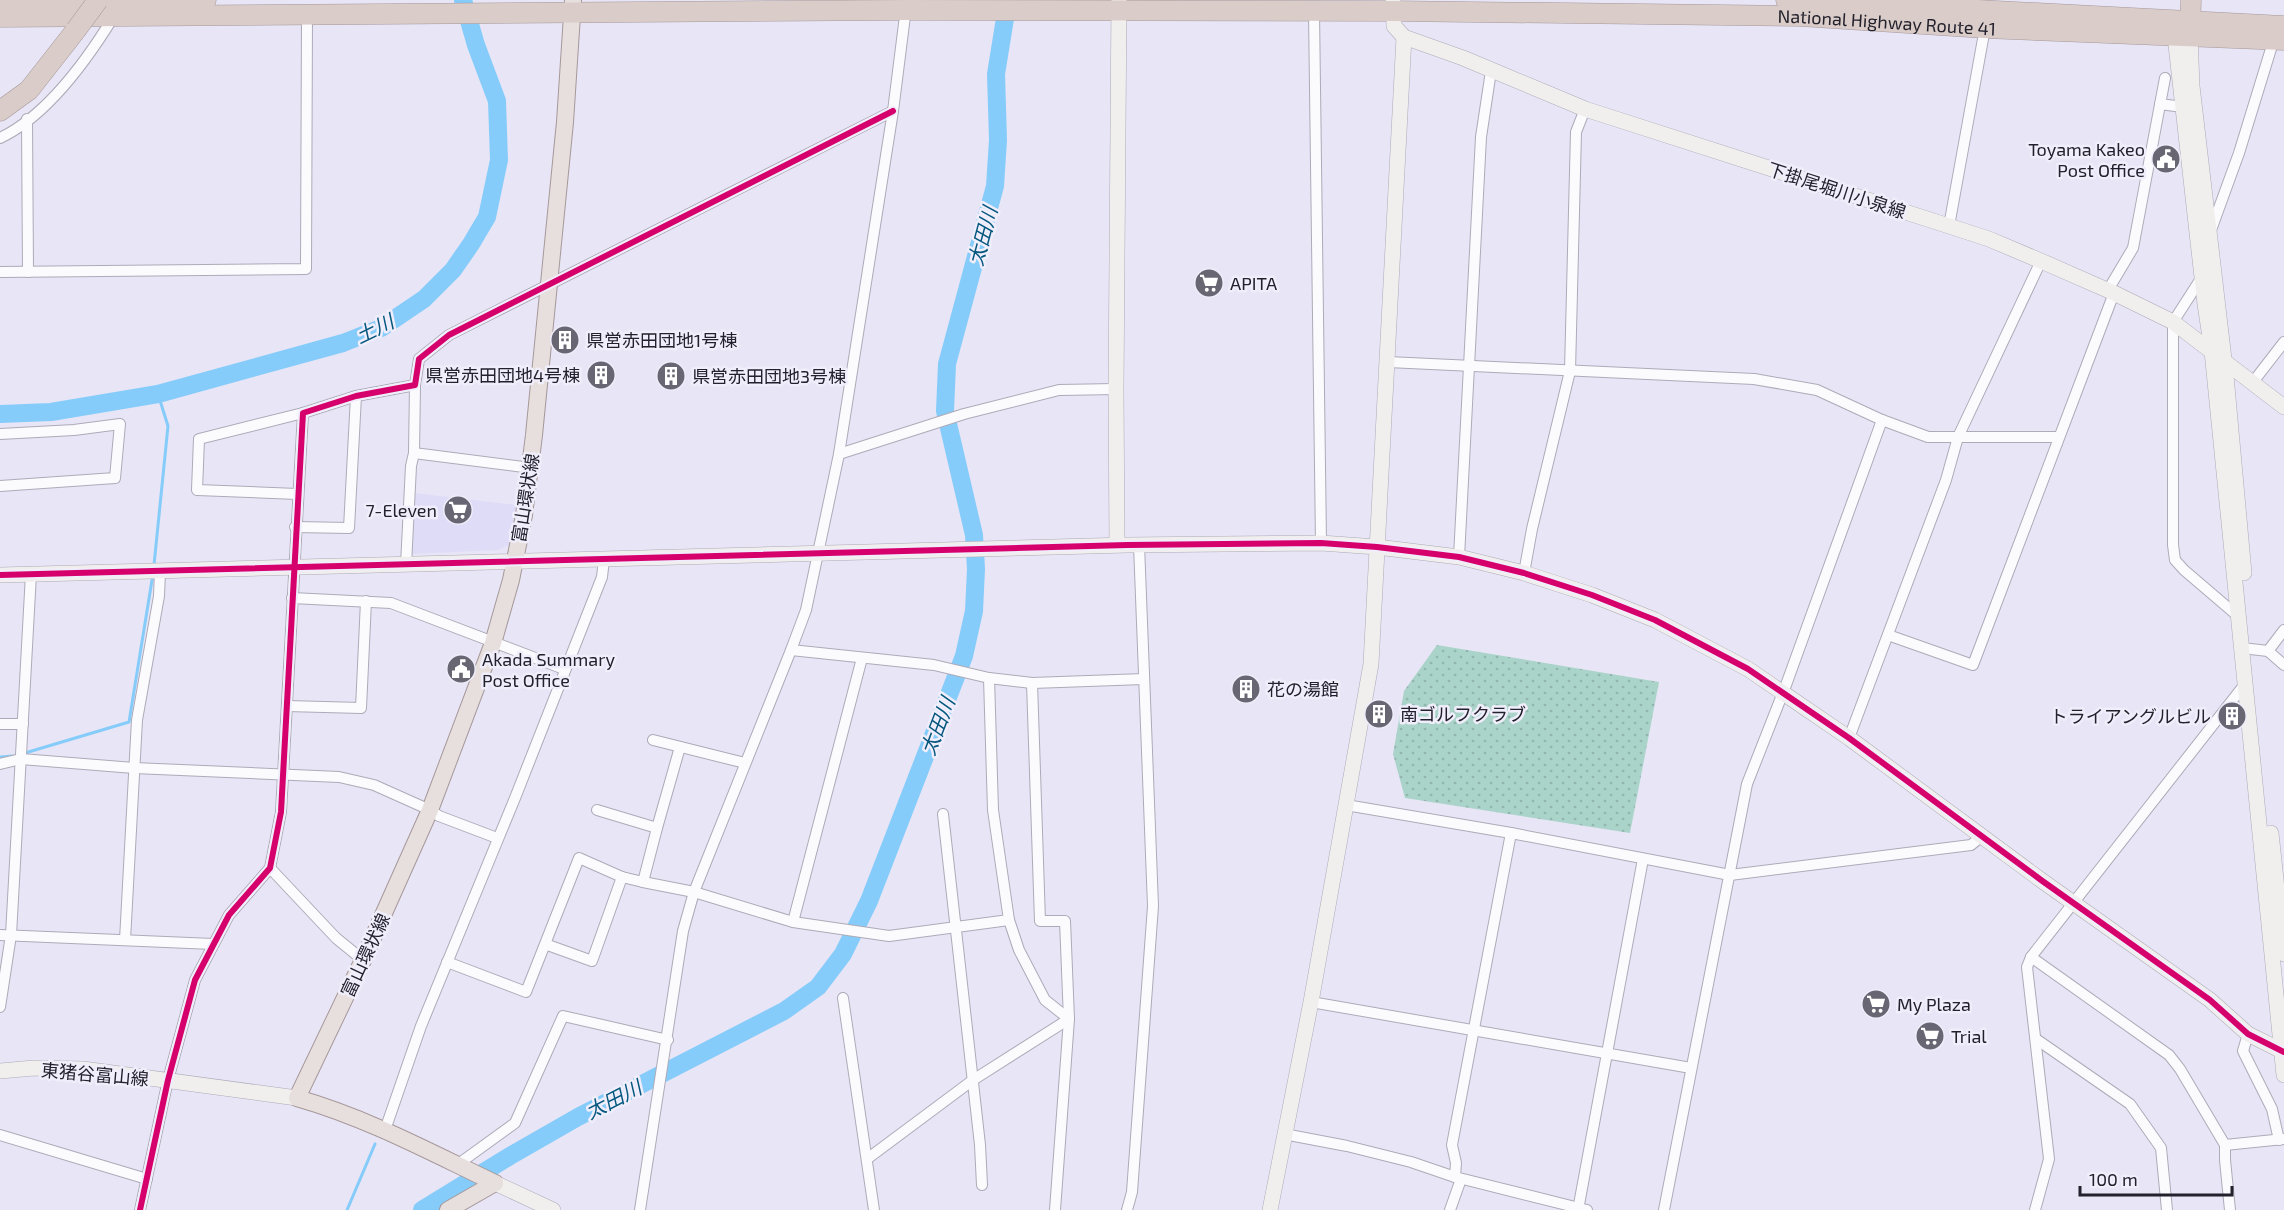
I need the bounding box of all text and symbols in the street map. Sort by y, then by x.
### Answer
street label: National Highway Route 41 [1777,5,1996,39]
place label: Toyama Kakeo Post Office [2028,138,2145,181]
public building icon: Toyama Kakeo Post Office [2150,143,2182,175]
street label: 下掛尾堀川小泉線 [1765,157,1909,223]
water label: 太田川 [963,202,1002,268]
supermarket icon: APITA [1193,267,1225,299]
place label: APITA [1230,272,1278,294]
water label: 土川 [351,308,399,348]
building icon: 県営赤田団地1号棟 [549,324,581,356]
place label: 県営赤田団地1号棟 [586,329,737,351]
building icon: 県営赤田団地4号棟 [585,359,617,391]
building icon: 県営赤田団地3号棟 [655,360,687,392]
place label: 県営赤田団地4号棟 [425,364,580,386]
place label: 県営赤田団地3号棟 [692,365,846,387]
street label: 富山環状線 [507,452,543,544]
supermarket icon: 7-Eleven [442,494,474,526]
place label: 7-Eleven [365,499,437,521]
place label: Akada Summary Post Office [482,648,615,691]
public building icon: Akada Summary Post Office [445,653,477,685]
building icon: 花の湯館 [1230,673,1262,705]
place label: 花の湯館 [1267,678,1339,700]
water label: 太田川 [915,692,960,758]
building icon: 南ゴルフクラブ [1363,698,1395,730]
building icon: トライアングルビル [2216,700,2248,732]
place label: 南ゴルフクラブ [1400,703,1526,725]
place label: トライアングルビル [2050,705,2211,727]
street label: 富山環状線 [336,910,394,1000]
supermarket icon: My Plaza [1860,988,1892,1020]
place label: My Plaza [1897,993,1971,1015]
supermarket icon: Trial [1914,1020,1946,1052]
place label: Trial [1951,1025,1987,1047]
street label: 東猪谷富山線 [40,1058,150,1090]
water label: 太田川 [581,1074,647,1123]
scale bar [2080,1159,2232,1197]
text: 100 m [2089,1168,2138,1190]

